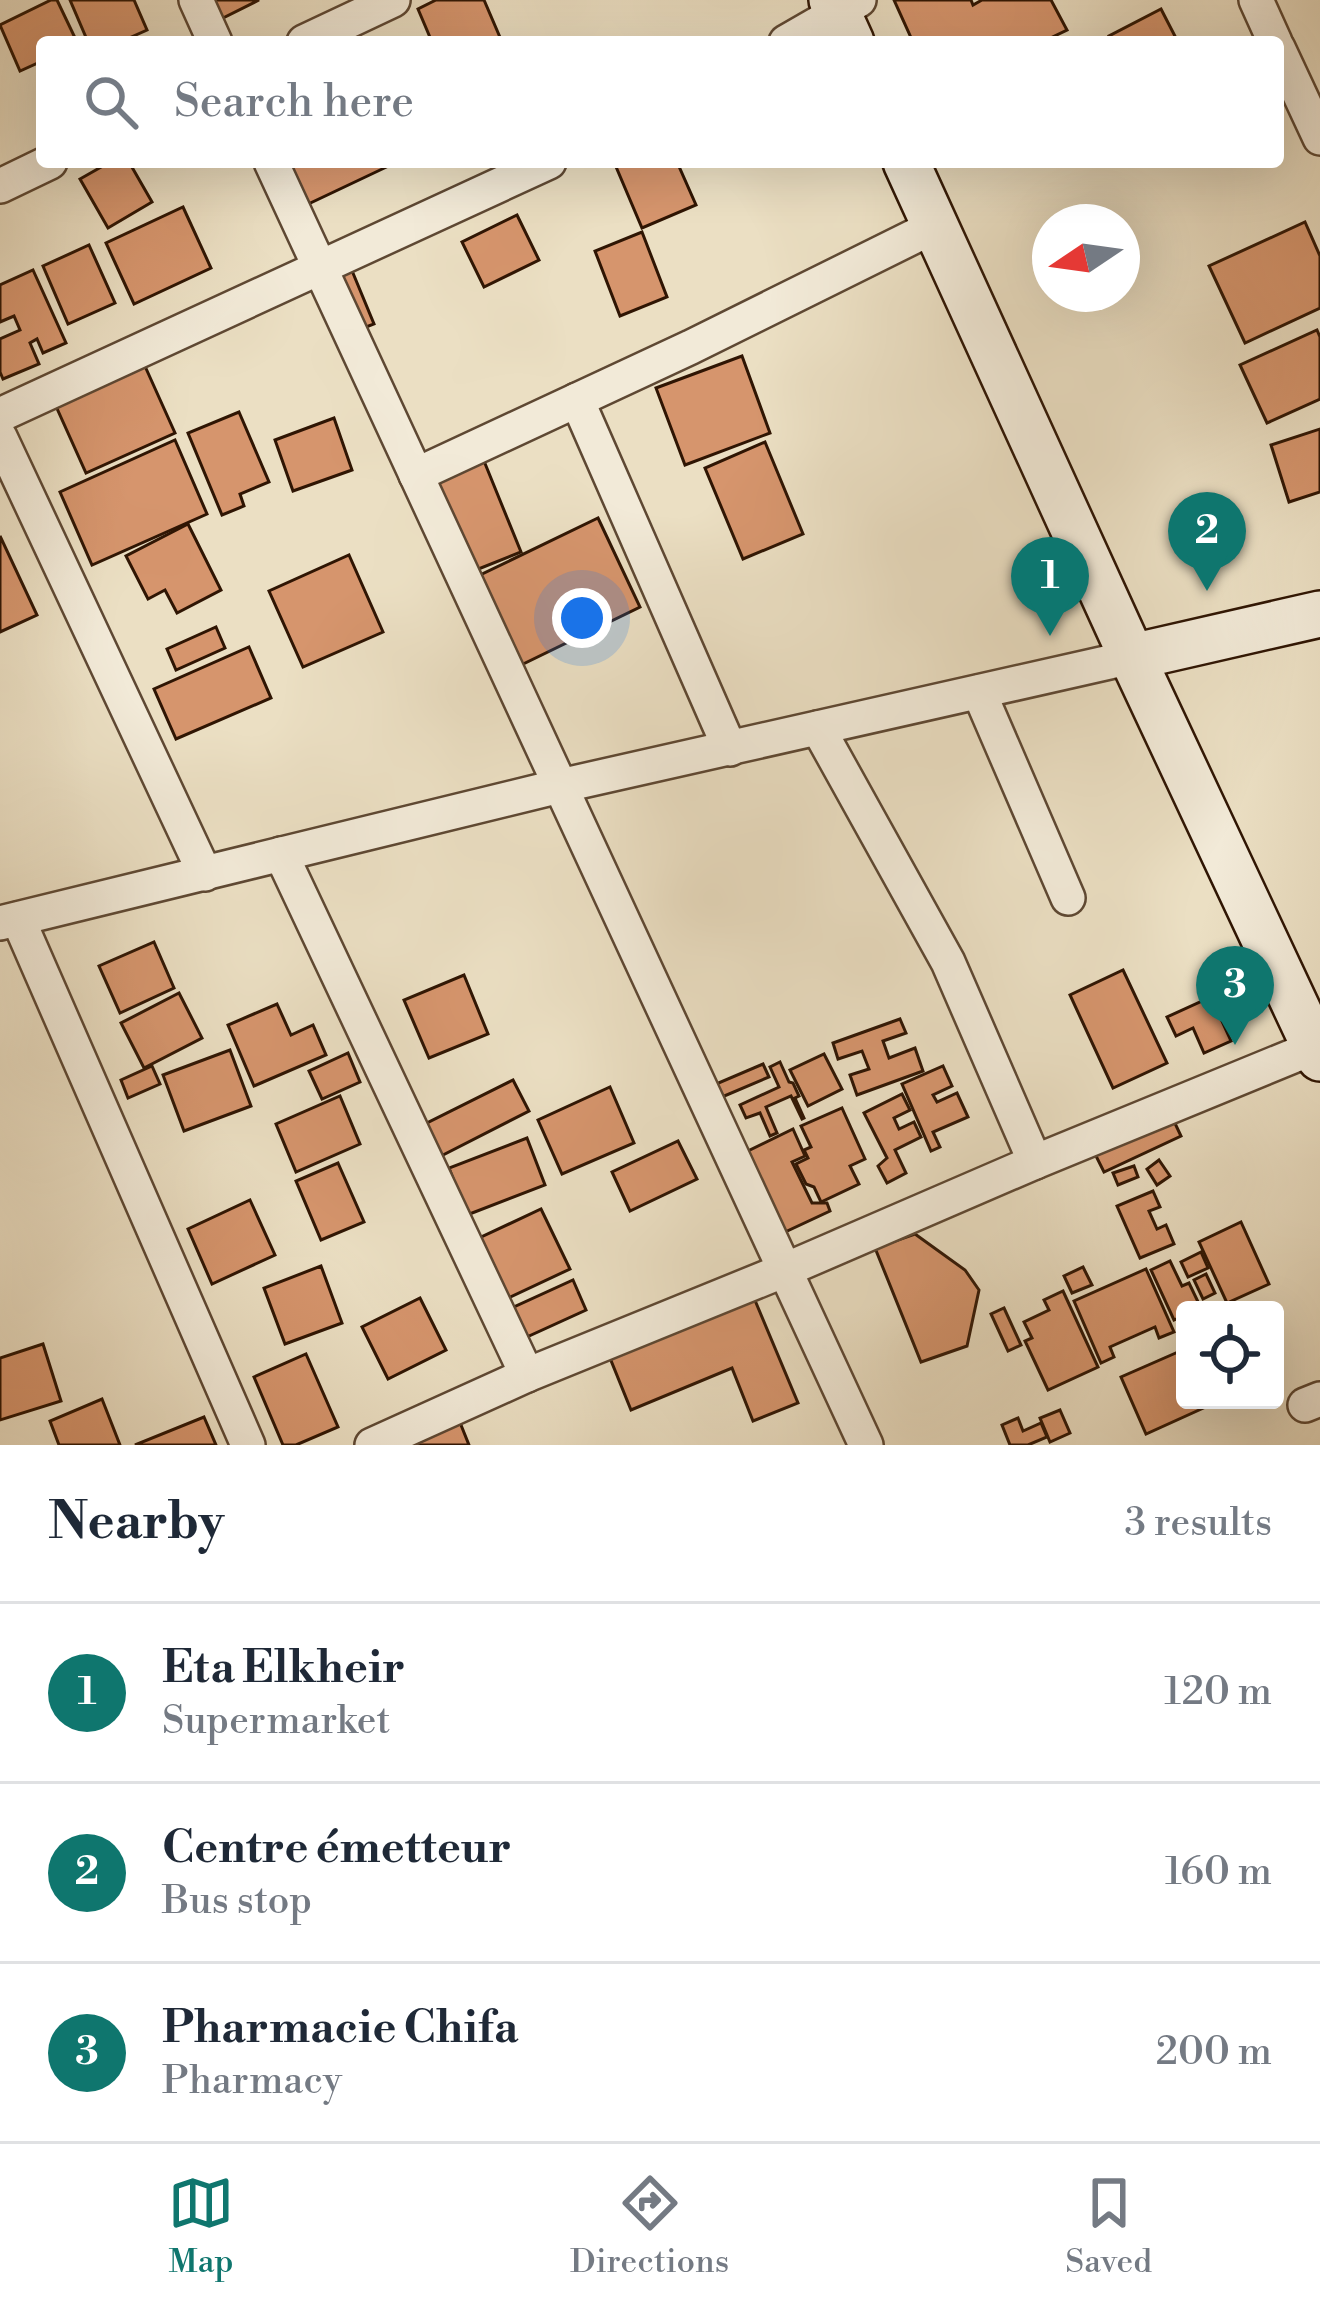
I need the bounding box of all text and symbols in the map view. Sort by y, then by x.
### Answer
search box [36,36,1284,168]
icon: search [78,69,144,135]
text: Search here [174,74,414,131]
north arrow [1032,204,1140,312]
pin: 2 [1168,492,1246,591]
pin: 1 [1011,537,1089,636]
your location [552,588,612,648]
pin: 3 [1196,946,1274,1045]
map controls [1176,1301,1284,1409]
button: locate [1176,1301,1284,1409]
text: Nearby [48,1491,224,1555]
text: 3 results [1124,1499,1272,1548]
text: Eta Elkheir [162,1640,405,1697]
text: 1 [78,1668,96,1717]
text: 120 m [1164,1668,1272,1717]
text: Supermarket [162,1697,390,1746]
text: Centre émetteur [162,1820,511,1877]
text: 2 [75,1848,99,1897]
text: 160 m [1165,1848,1272,1897]
text: Bus stop [162,1877,312,1926]
text: Pharmacie Chifa [162,2000,518,2057]
text: 3 [75,2028,99,2077]
text: 200 m [1156,2028,1272,2077]
text: Pharmacy [162,2057,342,2106]
tab: Map [168,2170,234,2283]
tab: Directions [570,2170,729,2283]
tab: Saved [1065,2170,1152,2283]

